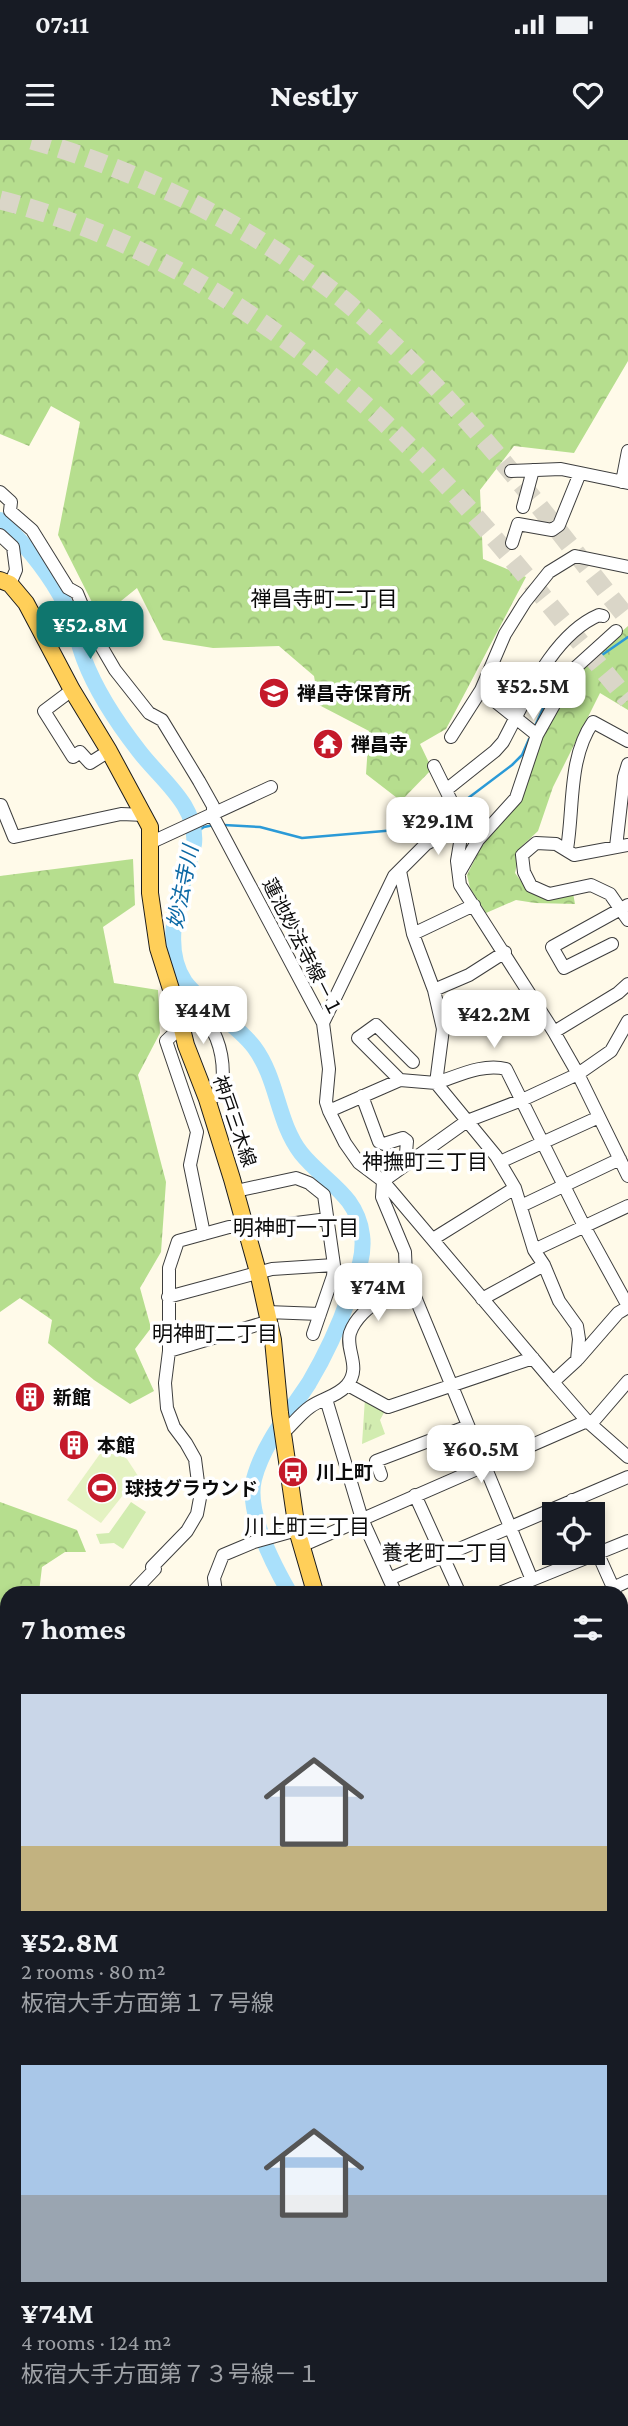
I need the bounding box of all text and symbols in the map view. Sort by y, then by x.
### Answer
text: 07:11 [35,10,89,39]
icon: menu [21,76,59,114]
icon: heart [569,76,607,114]
text: Nestly [270,77,358,113]
district label: 禅昌寺町二丁目 [251,587,398,611]
pin: ¥52.8M [33,602,147,661]
text: ¥52.8M [53,611,127,637]
pin: ¥52.5M [476,662,590,722]
text: ¥52.5M [497,672,569,698]
school or university icon: 禅昌寺保育所 [257,676,291,710]
place label: 禅昌寺保育所 [297,683,411,704]
temple icon: 禅昌寺 [311,727,345,761]
place label: 禅昌寺 [351,734,408,755]
pin: ¥29.1M [381,798,495,857]
text: ¥29.1M [402,807,474,833]
water label: 妙法寺川 [163,842,203,931]
street label: 蓮池妙法寺線－１ [259,875,346,1020]
pin: ¥44M [162,986,244,1046]
pin: ¥42.2M [437,990,551,1050]
text: ¥44M [175,996,231,1022]
text: ¥42.2M [457,1000,531,1026]
street label: 神戸三木線 [209,1073,260,1170]
district label: 神撫町三丁目 [362,1150,488,1174]
district label: 明神町一丁目 [233,1216,359,1240]
pin: ¥74M [337,1264,419,1323]
text: ¥74M [350,1273,406,1299]
district label: 明神町二丁目 [152,1322,278,1346]
building icon: 新館 [13,1380,47,1414]
place label: 新館 [53,1387,91,1408]
pin: ¥60.5M [424,1426,538,1485]
building icon: 本館 [57,1428,91,1462]
place label: 本館 [97,1435,135,1456]
text: ¥60.5M [443,1435,519,1461]
bus stop icon: 川上町 [276,1455,310,1489]
place label: 川上町 [316,1462,373,1483]
sports icon: 球技グラウンド [85,1471,119,1505]
place label: 球技グラウンド [125,1478,258,1499]
map controls [542,1502,605,1565]
button: locate [542,1502,605,1565]
district label: 川上町三丁目 [244,1515,370,1539]
district label: 養老町二丁目 [382,1541,508,1565]
icon: filters [569,1609,607,1647]
text: 7 homes [21,1612,126,1645]
icon: home [251,1739,377,1865]
text: ¥52.8M [21,1925,119,1958]
text: 2 rooms · 80 m² [21,1958,166,1984]
text: 板宿大手方面第１７号線 [21,1990,274,2016]
icon: home [251,2110,377,2236]
text: ¥74M [21,2296,94,2329]
text: 4 rooms · 124 m² [21,2329,171,2355]
text: 板宿大手方面第７３号線－１ [21,2361,320,2387]

